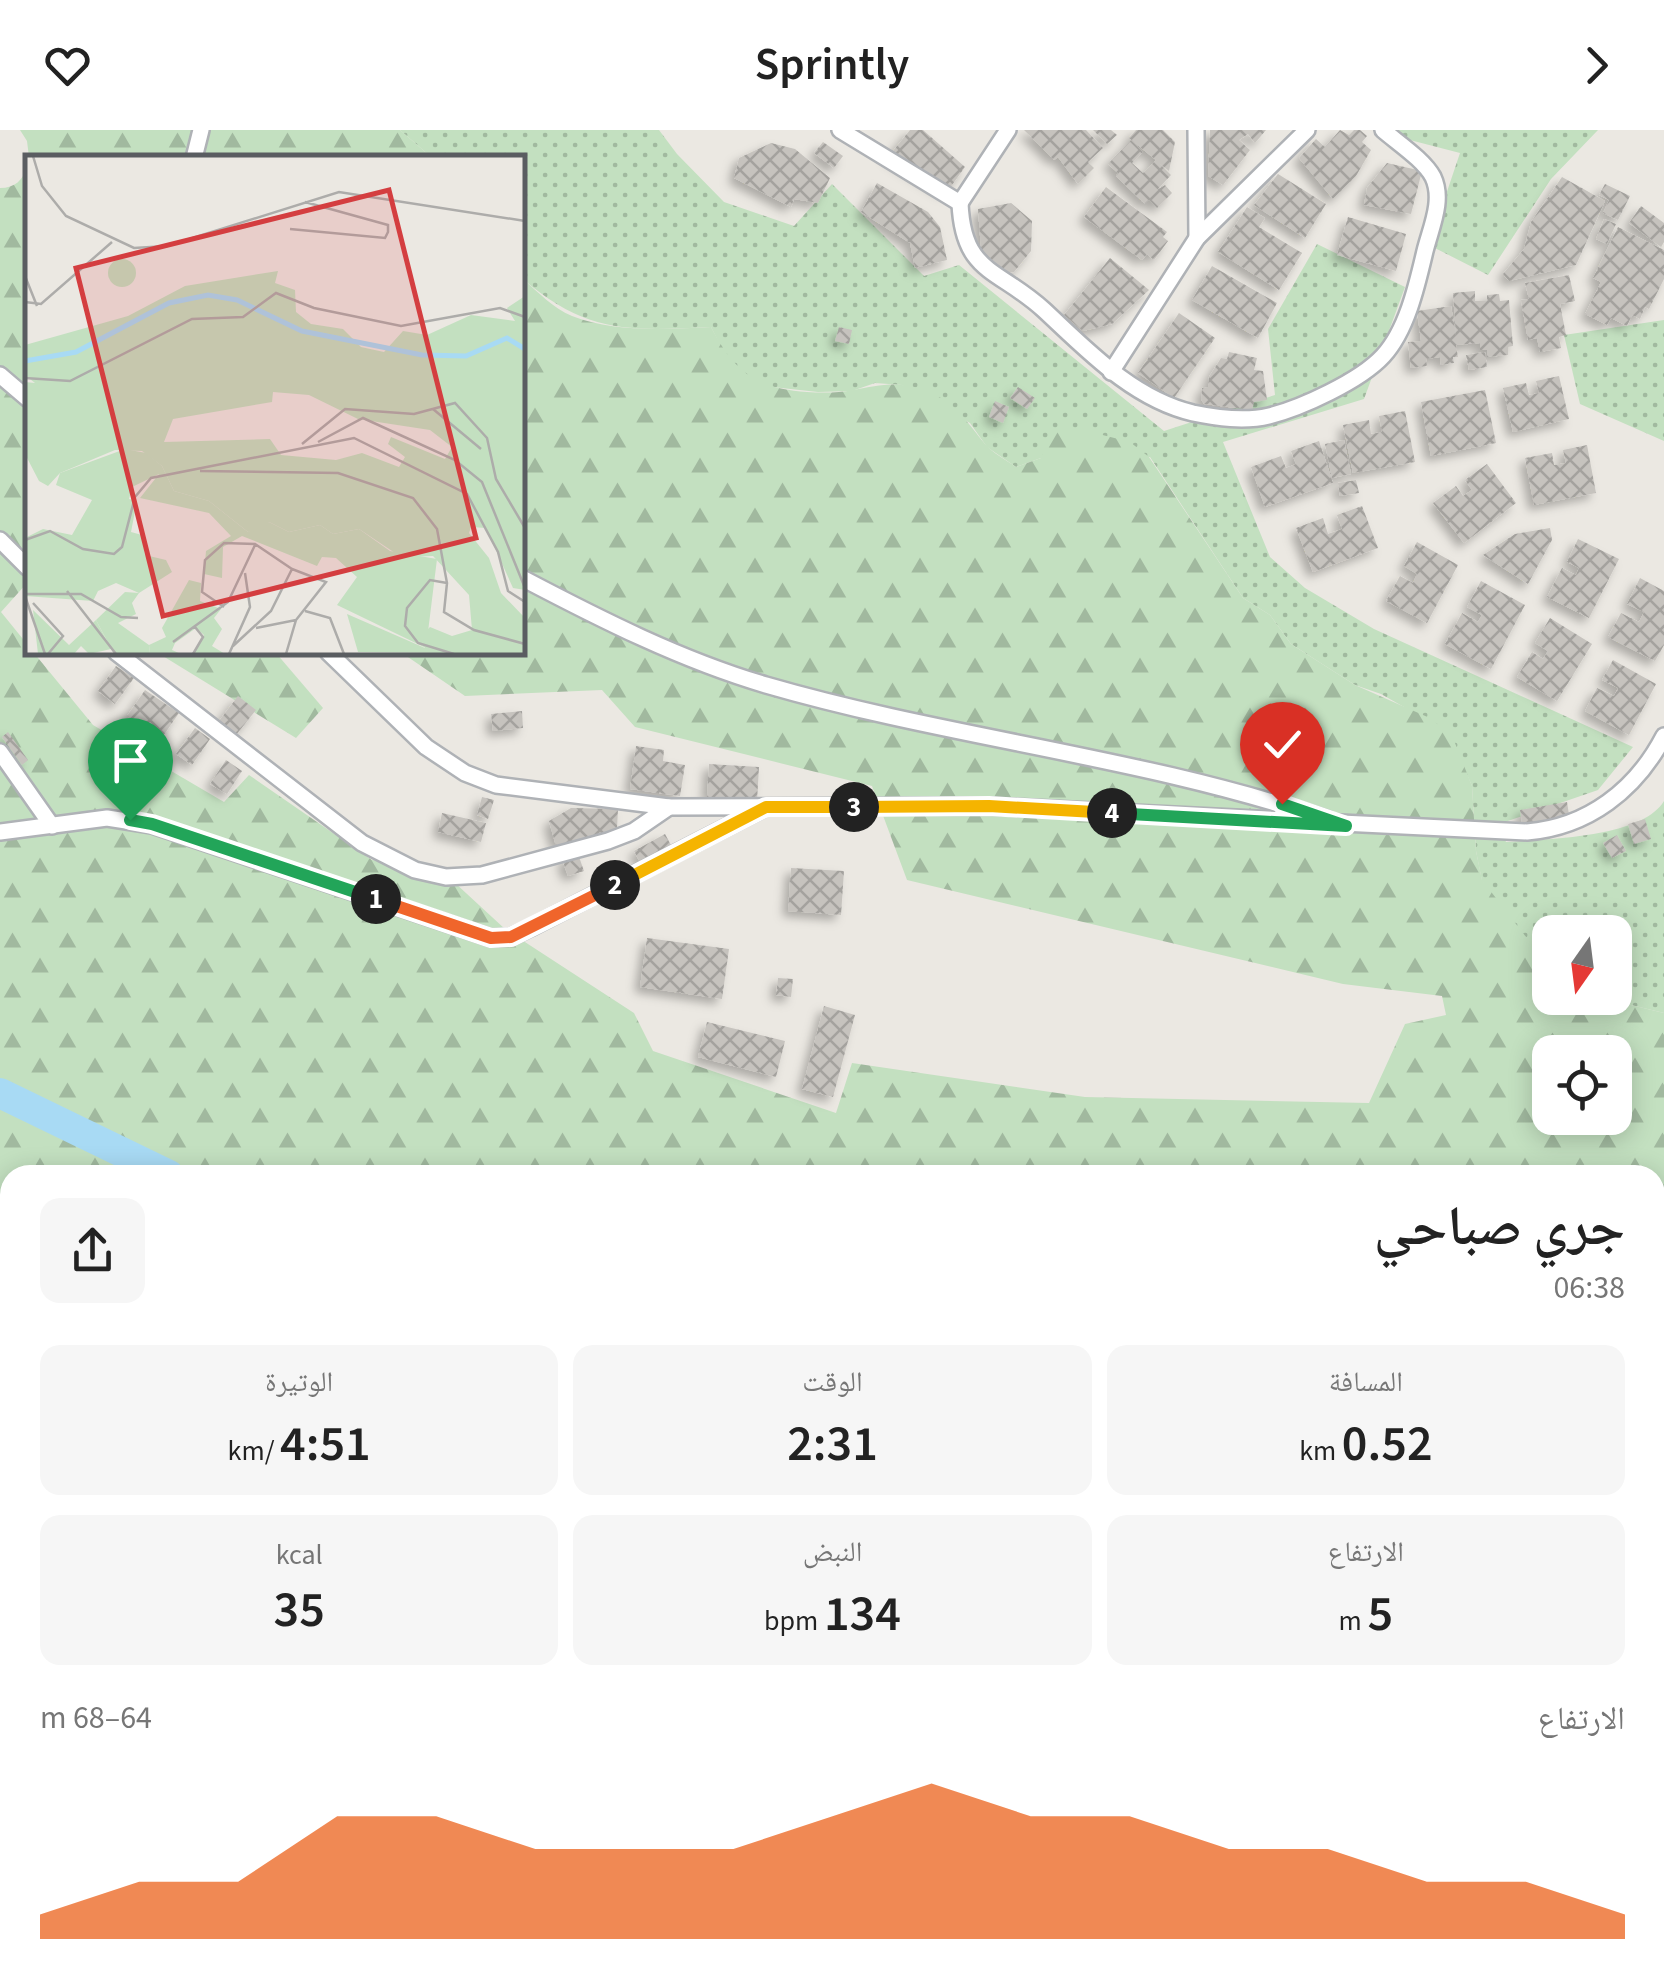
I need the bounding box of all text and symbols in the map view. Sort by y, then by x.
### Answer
text: Sprintly [755,33,909,97]
icon: heart [40,38,95,93]
icon: forward [1569,38,1624,93]
inset map [25,155,525,655]
pin [1240,702,1325,805]
icon: check [1255,717,1310,772]
pin [88,718,173,821]
icon: arrive [103,733,158,788]
pin: 3 [829,782,879,832]
text: 3 [847,787,861,827]
pin: 4 [1087,788,1137,838]
text: 4 [1105,793,1119,833]
pin: 2 [590,860,640,910]
text: 2 [608,865,622,905]
pin: 1 [351,874,401,924]
text: 1 [369,879,383,919]
north arrow [1532,915,1632,1015]
map controls [1532,915,1632,1135]
button: locate [1532,1035,1632,1135]
text: جري صباحي [1374,1188,1625,1266]
button: share [40,1198,145,1303]
text: 06:38 [1553,1265,1625,1311]
text: الوتيرة [265,1362,333,1402]
text: الوقت [802,1362,863,1402]
text: المسافة [1329,1362,1403,1402]
text: 4:51 [280,1409,371,1480]
text: 2:31 [787,1409,878,1480]
text: 0.52 [1342,1409,1433,1480]
text: /km [228,1431,280,1471]
text: km [1299,1431,1342,1471]
text: النبض [803,1532,862,1572]
text: الارتفاع [1328,1532,1404,1572]
text: kcal [276,1535,323,1575]
text: 35 [274,1575,325,1646]
text: 134 [824,1579,901,1650]
text: 5 [1367,1579,1393,1650]
text: bpm [764,1601,824,1641]
text: m [1339,1601,1367,1641]
text: 64–68 m [40,1695,152,1741]
text: الارتفاع [1538,1696,1625,1742]

